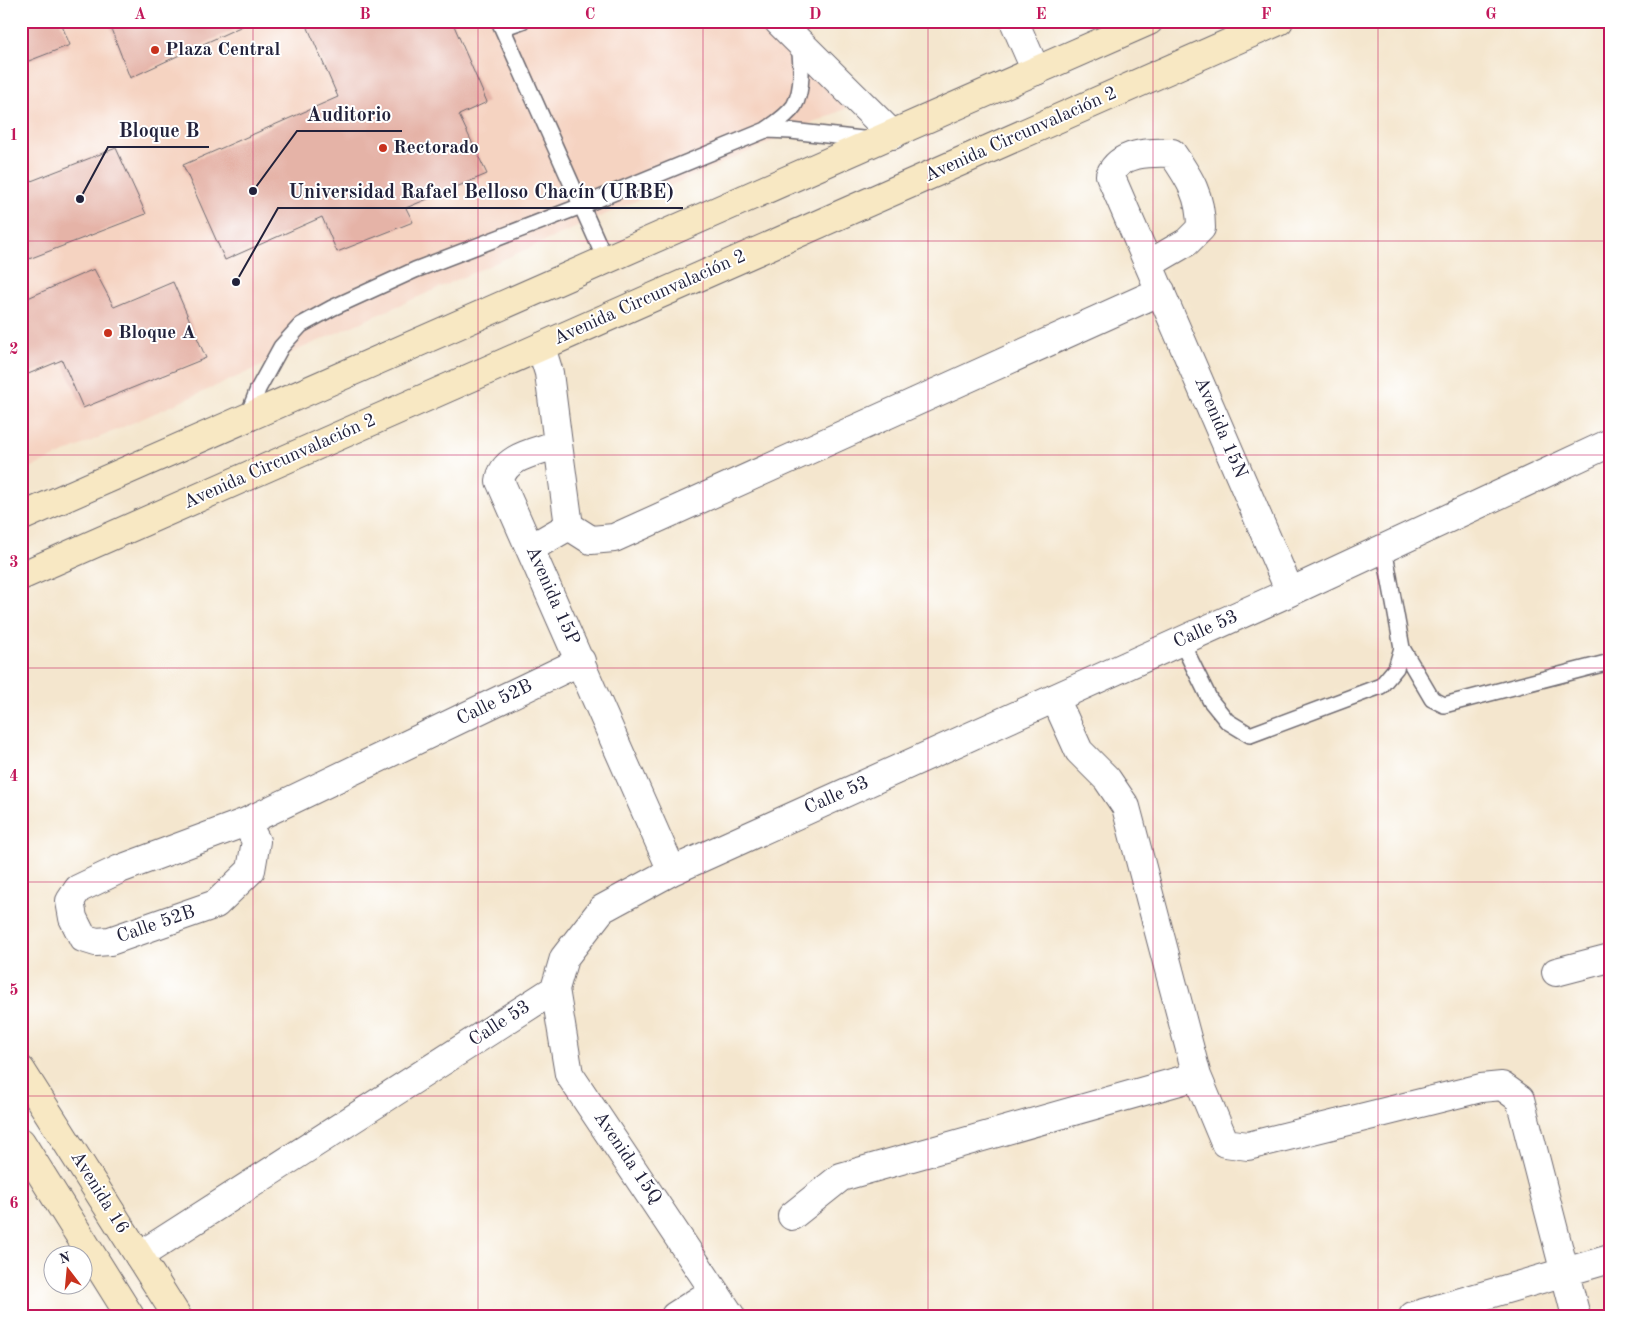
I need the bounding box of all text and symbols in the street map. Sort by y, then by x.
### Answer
text: A [134,7,146,23]
text: B [359,7,371,23]
text: C [585,7,595,23]
text: D [809,7,821,23]
text: E [1035,7,1047,23]
text: F [1261,7,1272,23]
text: G [1485,7,1497,23]
place label: Plaza Central [165,41,280,60]
marker: Plaza Central [149,44,161,56]
street label: Avenida Circunvalación 2 [922,84,1120,186]
callout: Auditorio [297,96,402,131]
text: Auditorio [307,106,391,126]
callout: Bloque B [108,112,209,147]
text: Bloque B [118,122,200,142]
text: 1 [9,128,19,144]
place label: Rectorado [393,139,479,158]
marker: Rectorado [377,142,389,154]
callout: Universidad Rafael Belloso Chacín (URBE) [278,173,683,208]
text: Universidad Rafael Belloso Chacín (URBE) [288,182,674,203]
street label: Avenida Circunvalación 2 [551,247,749,349]
place label: Bloque A [118,324,196,343]
marker: Bloque A [102,327,114,339]
text: 2 [9,342,19,358]
street label: Avenida 15N [1190,375,1250,482]
street label: Avenida Circunvalación 2 [181,411,379,513]
street label: Avenida 15P [522,544,582,648]
text: 3 [9,555,19,571]
street label: Calle 53 [1171,607,1241,653]
street label: Calle 52B [454,677,536,729]
text: 4 [9,769,19,785]
street label: Calle 53 [802,773,872,819]
street label: Calle 52B [114,903,198,947]
text: 5 [9,983,19,999]
street label: Calle 53 [466,997,534,1051]
street label: Avenida 15Q [589,1109,665,1207]
street label: Avenida 16 [66,1148,132,1238]
text: 6 [9,1196,19,1212]
north arrow [42,1244,92,1294]
text: N [58,1250,72,1267]

